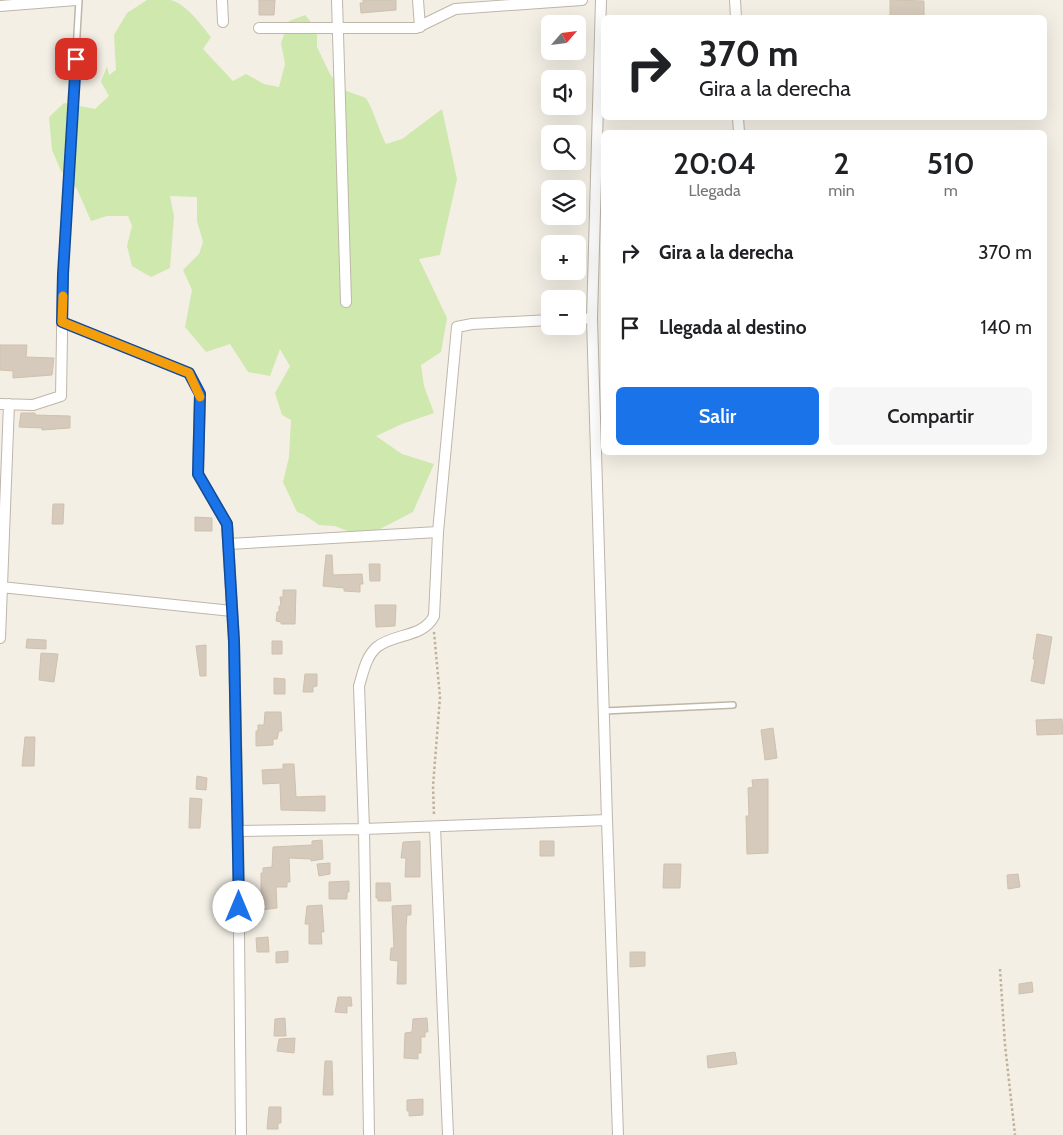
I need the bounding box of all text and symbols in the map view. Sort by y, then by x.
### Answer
north arrow [541,15,586,60]
map controls [541,15,586,335]
text: 370 m [699,32,798,75]
icon: right [616,35,681,100]
pin [55,38,97,80]
icon: arrive [62,45,90,73]
button: sound [541,70,586,115]
text: Gira a la derecha [699,75,851,102]
button: search [541,125,586,170]
text: 20:04 [673,145,756,182]
text: 2 [833,145,849,182]
text: 510 [927,145,975,182]
button: layers [541,180,586,225]
text: Llegada [689,181,741,200]
text: min [828,181,855,200]
text: m [944,181,958,200]
button: + [541,235,586,280]
icon: right [616,239,644,267]
text: Gira a la derecha [659,241,794,264]
text: 370 m [978,241,1032,264]
button: − [541,290,586,335]
icon: arrive [616,314,644,342]
text: Llegada al destino [659,316,806,339]
text: 140 m [981,316,1032,339]
button: Salir [616,387,819,445]
button: Compartir [829,387,1032,445]
position arrow [212,880,264,932]

